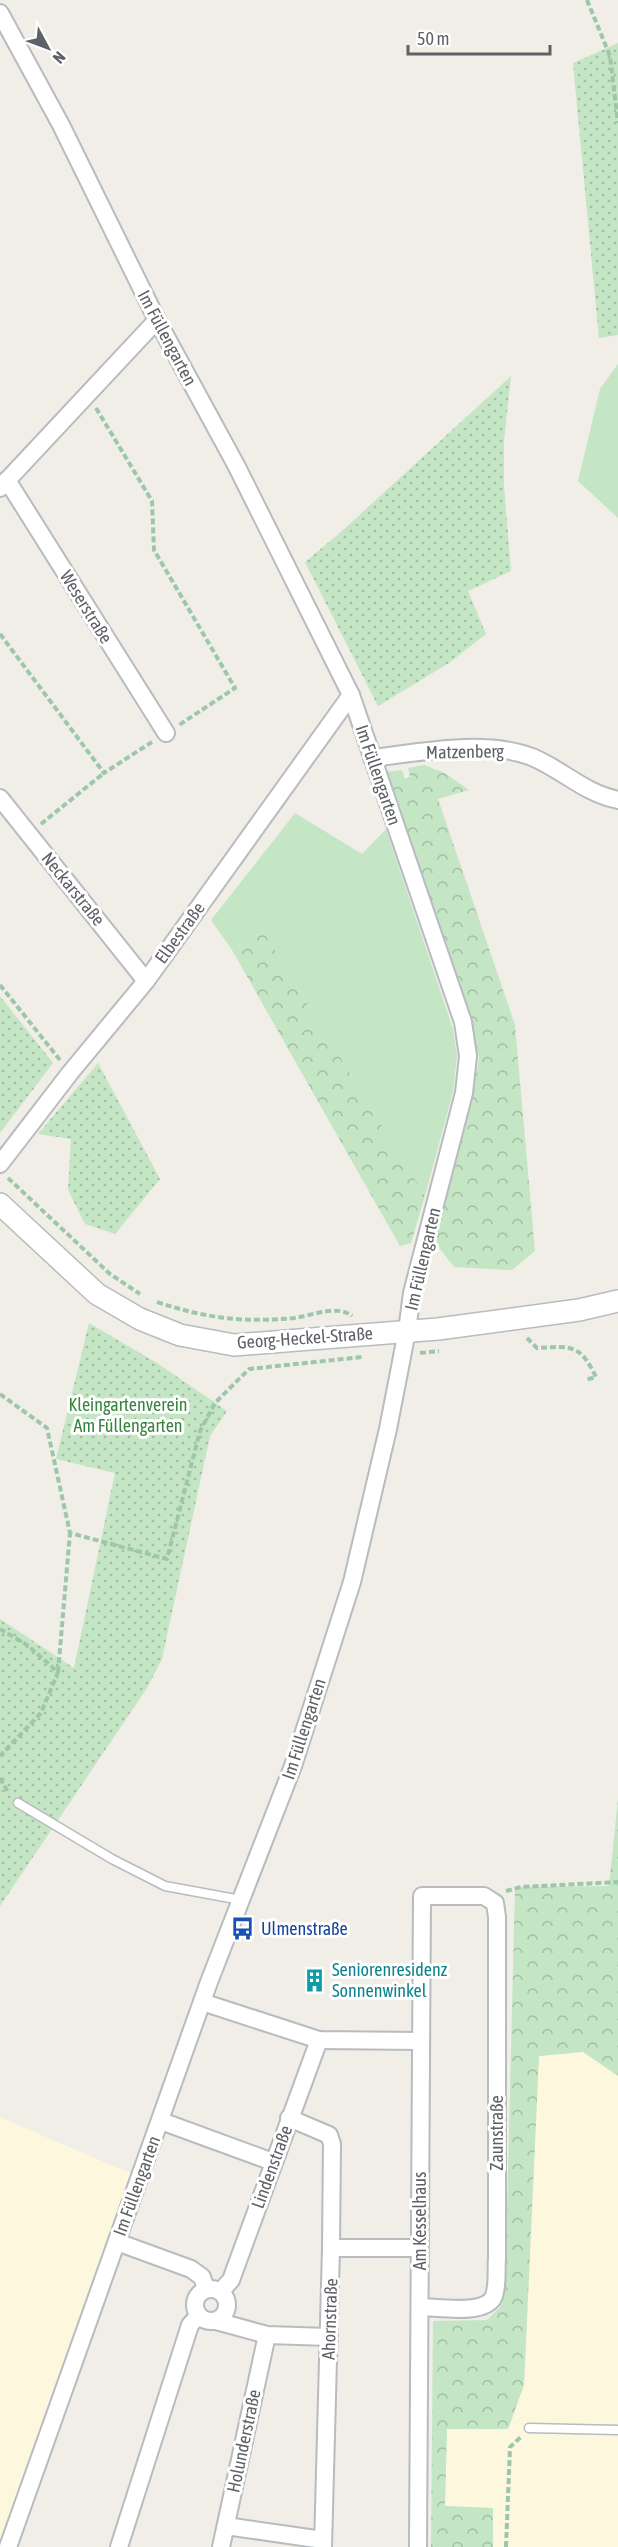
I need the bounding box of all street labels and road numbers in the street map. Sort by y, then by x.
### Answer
street label: Im Füllengarten [134,287,201,389]
street label: Weserstraße [56,566,117,647]
street label: Im Füllengarten [351,722,405,828]
street label: Matzenberg [426,740,504,763]
street label: Neckarstraße [37,848,109,930]
street label: Elbestraße [150,898,209,967]
street label: Im Füllengarten [400,1205,445,1312]
street label: Georg-Heckel-Straße [236,1322,374,1353]
street label: Im Füllengarten [277,1676,330,1782]
street label: Zaunstraße [486,2095,507,2171]
street label: Lindenstraße [247,2122,296,2211]
street label: Im Füllengarten [109,2133,164,2239]
street label: Am Kesselhaus [409,2172,430,2270]
street label: Ahornstraße [318,2278,341,2360]
street label: Holunderstraße [222,2388,265,2494]

